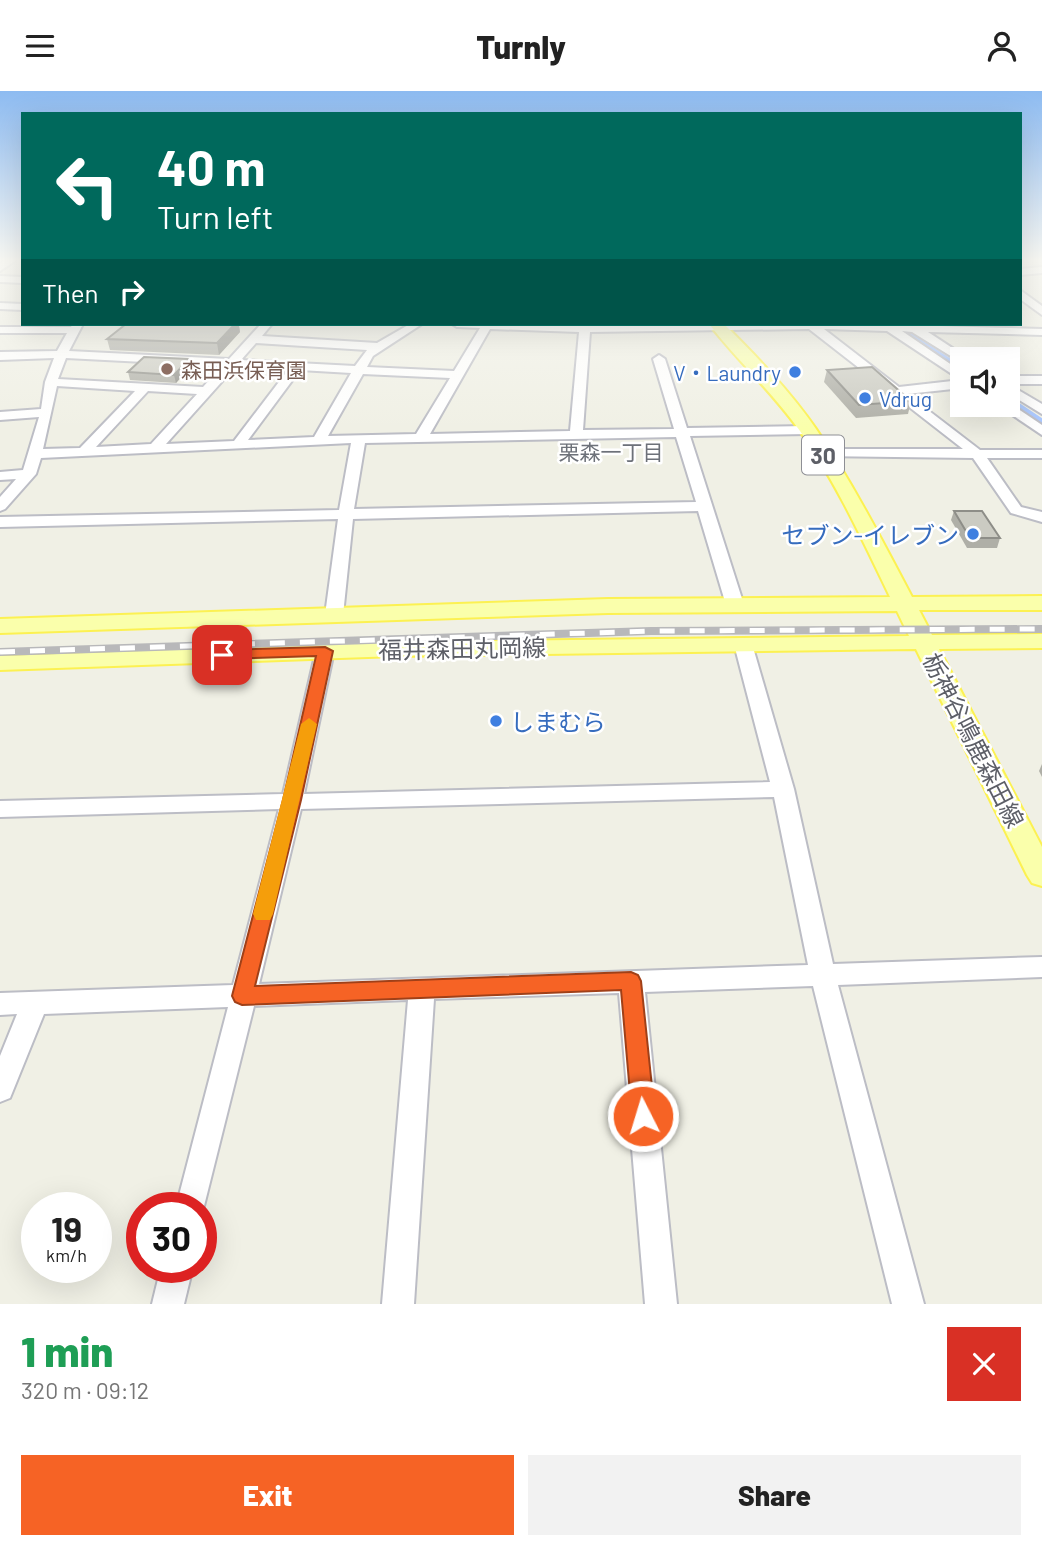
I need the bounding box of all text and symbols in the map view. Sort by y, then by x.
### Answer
icon: menu [21,27,59,65]
text: Turnly [476,27,566,65]
icon: person [983,27,1021,65]
text: 40 m [157,137,265,196]
icon: left [42,140,133,231]
text: Turn left [157,197,274,235]
icon: right [113,273,151,311]
text: Then [42,277,99,308]
map controls [950,347,1020,417]
button: sound [950,347,1020,417]
place label: 森田浜保育園 [181,357,307,382]
place label: V・Laundry [673,360,781,385]
marker: 森田浜保育園 [159,361,175,377]
marker: V・Laundry [787,364,803,380]
place label: Vdrug [879,386,932,411]
marker: Vdrug [857,390,873,406]
road number: 30 [802,435,844,475]
district label: 栗森一丁目 [559,439,664,464]
place label: セブン-イレブン [782,520,959,549]
marker: セブン-イレブン [965,526,981,542]
pin [192,625,252,685]
street label: 福井森田丸岡線 [378,632,546,664]
icon: arrive [203,636,241,674]
street label: 栃神谷鳴鹿森田線 [917,648,1031,832]
place label: しまむら [510,707,606,736]
marker: しまむら [488,713,504,729]
position arrow [606,1079,680,1153]
speed limit sign: 30 [126,1192,217,1283]
text: 19 [51,1207,82,1249]
text: km/h [46,1244,87,1266]
text: 1 min [21,1325,113,1375]
button: close [947,1327,1021,1401]
text: 320 m · 09:12 [21,1376,149,1404]
button: Exit [21,1455,514,1535]
button: Share [528,1455,1021,1535]

